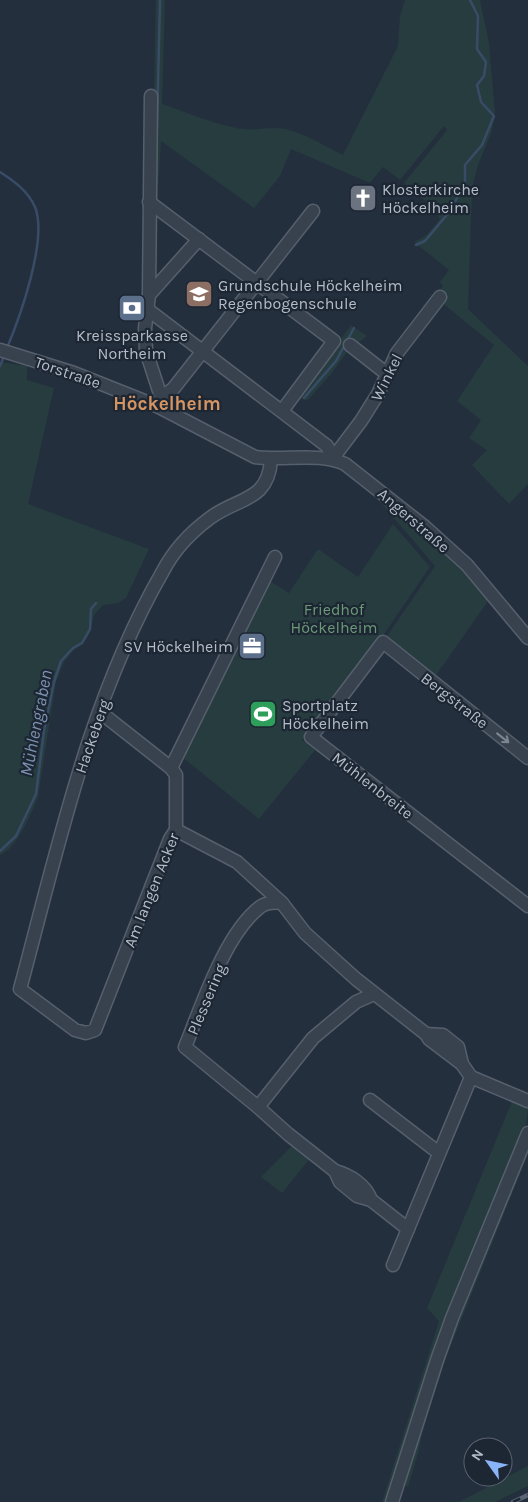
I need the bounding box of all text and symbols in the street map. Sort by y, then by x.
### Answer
place label: Klosterkirche Höckelheim [382,180,479,217]
church icon: Klosterkirche Höckelheim [348,183,378,213]
place label: Grundschule Höckelheim Regenbogenschule [218,276,402,313]
school or university icon: Grundschule Höckelheim Regenbogenschule [184,279,214,309]
bank icon: Kreissparkasse Northeim [117,293,147,323]
place label: Kreissparkasse Northeim [76,326,188,363]
street label: Winkel [367,350,406,404]
street label: Torstraße [32,352,103,393]
district label: Höckelheim [113,393,221,415]
street label: Angerstraße [374,484,453,557]
park label: Friedhof Höckelheim [290,600,378,637]
office icon: SV Höckelheim [237,631,267,661]
place label: SV Höckelheim [124,637,233,656]
water label: Mühlengraben [15,668,57,778]
street label: Bergstraße [417,668,492,732]
place label: Sportplatz Höckelheim [282,696,369,733]
street label: Hackeberg [71,697,114,776]
sports icon: Sportplatz Höckelheim [248,699,278,729]
one-way arrow [496,732,509,743]
street label: Mühlenbreite [328,748,417,823]
street label: Am langen Acker [120,830,183,950]
street label: Plessering [183,961,230,1038]
north arrow [463,1437,513,1487]
text: N [468,1446,487,1464]

